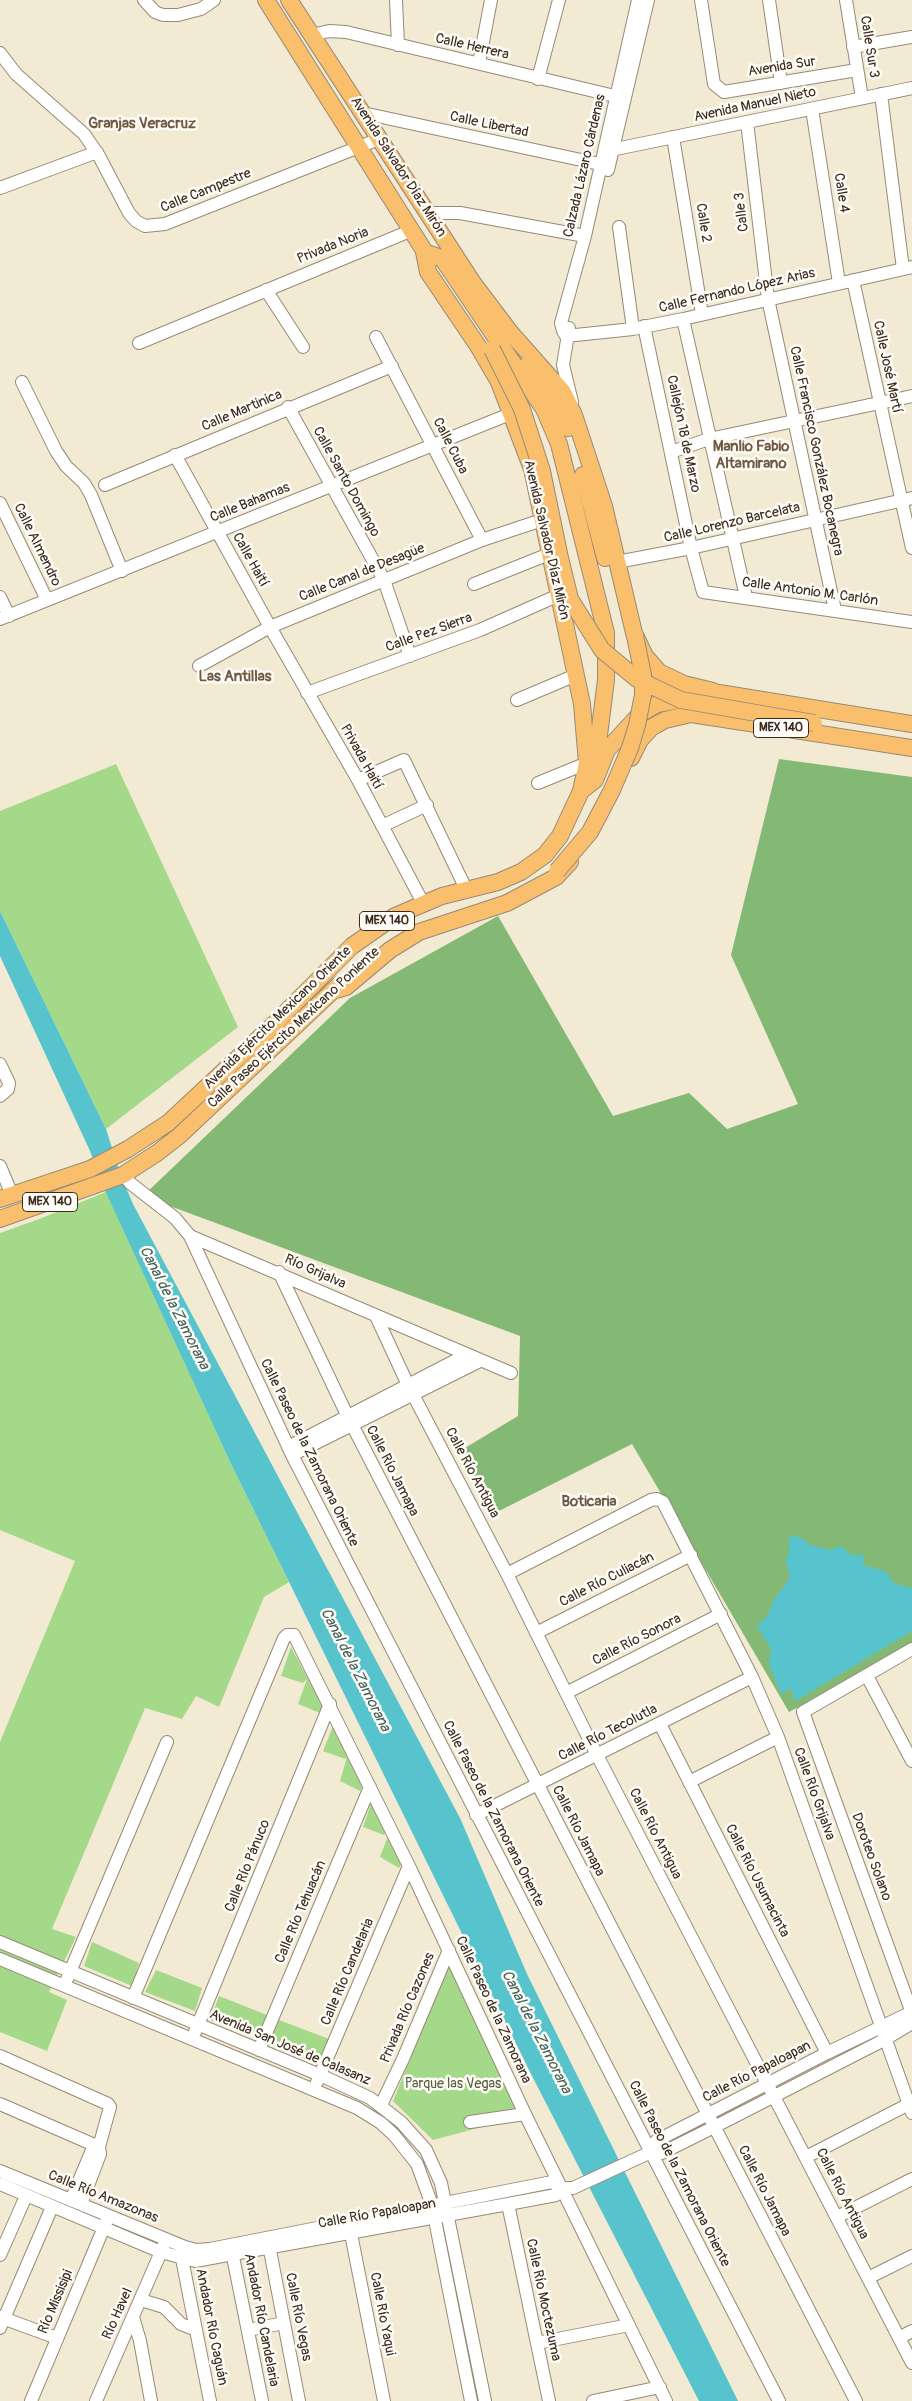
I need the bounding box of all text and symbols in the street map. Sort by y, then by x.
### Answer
street label: Calle Sur 3 [856,15,882,79]
street label: Calle Herrera [434,30,510,64]
street label: Avenida Sur [747,53,817,81]
street label: Avenida Manuel Nieto [692,84,818,126]
street label: Calzada Lázaro Cárdenas [560,93,610,239]
street label: Avenida Salvador Díaz Mirón [346,94,450,240]
street label: Calle Libertad [448,108,530,142]
district label: Granjas Veracruz [88,115,196,133]
street label: Calle Campestre [158,165,254,217]
street label: Calle 4 [830,172,852,214]
street label: Calle 3 [731,191,753,233]
street label: Calle 2 [692,202,714,244]
street label: Privada Noria [295,224,371,268]
street label: Calle Fernando López Arias [657,265,817,317]
street label: Calle José Martí [869,319,905,415]
street label: Calle Francisco González Bocanegra [786,345,846,557]
street label: Callejón 18 de Marzo [662,374,704,494]
street label: Calle Martinica [199,387,285,435]
street label: Calle Cuba [429,415,471,477]
street label: Calle Santo Domingo [309,424,383,540]
district label: Manlio Fabio Altamirano [713,438,789,473]
street label: Avenida Salvador Díaz Mirón [519,458,573,622]
street label: Calle Bahamas [208,479,292,527]
street label: Calle Lorenzo Barcelata [662,499,802,547]
street label: Calle Almendro [10,501,64,589]
street label: Calle Haití [228,530,272,590]
street label: Calle Canal de Desagüe [297,540,427,606]
street label: Calle Antonio M. Carlón [741,574,879,610]
street label: Calle Pez Sierra [383,610,475,656]
district label: Las Antillas [198,668,272,686]
road number: MEX 140 [754,718,808,738]
street label: Privada Haití [336,721,386,793]
road number: MEX 140 [360,911,414,930]
street label: Avenida Ejército Mexicano Oriente [201,943,355,1093]
street label: Calle Paseo Ejército Mexicano Poniente [205,944,383,1112]
road number: MEX 140 [22,1192,78,1212]
water label: Canal de la Zamorana [135,1243,213,1373]
street label: Río Grijalva [282,1251,348,1293]
street label: Calle Paseo de la Zamorana Oriente [256,1356,362,1550]
street label: Calle Río Jamapa [362,1423,422,1519]
street label: Calle Río Antigua [441,1425,503,1521]
district label: Boticaria [562,1493,616,1511]
street label: Calle Río Culiacán [557,1549,657,1611]
water label: Canal de la Zamorana [316,1605,394,1735]
street label: Calle Río Sonora [590,1610,684,1670]
street label: Calle Río Tecolutla [556,1701,660,1765]
street label: Calle Paseo de la Zamorana Oriente [439,1718,547,1910]
street label: Calle Río Grijalva [789,1745,839,1843]
street label: Calle Río Jamapa [548,1783,608,1879]
street label: Calle Río Antigua [625,1786,685,1882]
street label: Doroteo Solano [847,1811,895,1903]
street label: Calle Río Pánuco [222,1817,274,1915]
street label: Calle Río Usumacinta [721,1822,793,1940]
street label: Calle Río Tehuacán [272,1858,330,1966]
street label: Calle Río Candelaria [318,1916,378,2028]
street label: Calle Paseo de la Zamorana [451,1934,535,2086]
street label: Privada Río Cazones [377,1950,439,2066]
water label: Canal de la Zamorana [497,1967,575,2097]
street label: Avenida San José de Calasanz [207,2006,373,2090]
street label: Calle Río Papaloapan [700,2037,814,2107]
park label: Parque las Vegas [405,2076,501,2092]
street label: Calle Paseo de la Zamorana Oriente [625,2078,733,2270]
street label: Calle Río Jamapa [734,2143,794,2239]
street label: Calle Río Antigua [812,2146,872,2242]
street label: Calle Río Amazonas [45,2167,161,2227]
street label: Calle Río Papaloapan [317,2195,437,2233]
street label: Calle Río Moctezuma [522,2237,564,2363]
street label: Andador Río Candelaria [240,2252,282,2388]
street label: Río Missisipi [35,2267,77,2337]
street label: Andador Río Caguán [191,2267,231,2387]
street label: Calle Río Yaqui [366,2271,398,2357]
street label: Calle Río Vegas [281,2272,315,2362]
street label: Río Havel [99,2286,137,2342]

